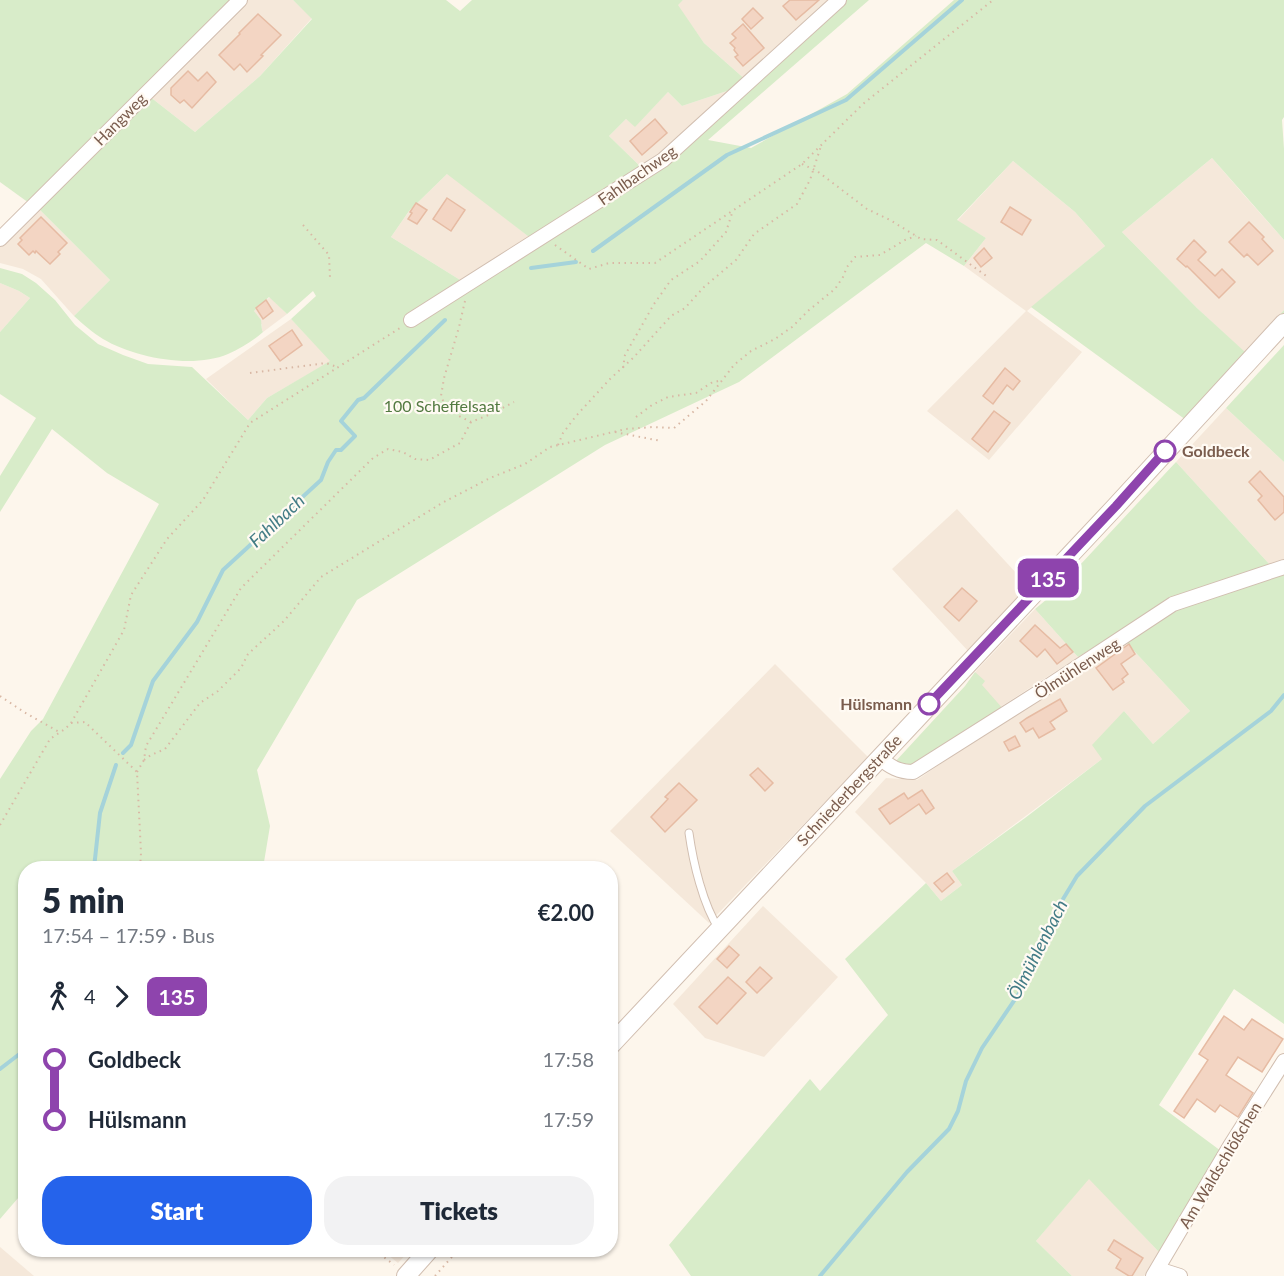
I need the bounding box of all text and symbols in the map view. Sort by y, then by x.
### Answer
street label: Hangweg [89,88,150,149]
street label: Fahlbachweg [594,141,680,209]
park label: 100 Scheffelsaat [384,396,501,415]
marker: Goldbeck [1154,440,1176,462]
place label: Goldbeck [1182,441,1250,460]
water label: Fahlbach [244,489,309,551]
line badge: 135 [1014,558,1082,598]
text: 135 [1030,566,1066,591]
street label: Ölmühlenweg [1031,633,1123,702]
marker: Hülsmann [918,693,940,715]
place label: Hülsmann [840,694,912,713]
street label: Schniederbergstraße [792,730,905,849]
text: 5 min [42,880,124,920]
water label: Ölmühlenbach [1003,896,1072,1003]
text: €2.00 [538,899,594,926]
text: 17:54 – 17:59 · Bus [42,923,215,947]
icon: walk [42,980,75,1013]
icon: forward [105,980,138,1013]
text: 4 [84,984,96,1008]
text: 135 [159,984,195,1009]
text: Goldbeck [88,1046,181,1073]
text: 17:58 [543,1047,594,1071]
street label: Am Waldschlößchen [1174,1098,1265,1231]
text: Hülsmann [88,1106,187,1133]
text: 17:59 [543,1107,594,1131]
button: Start [42,1176,312,1245]
button: Tickets [324,1176,594,1245]

